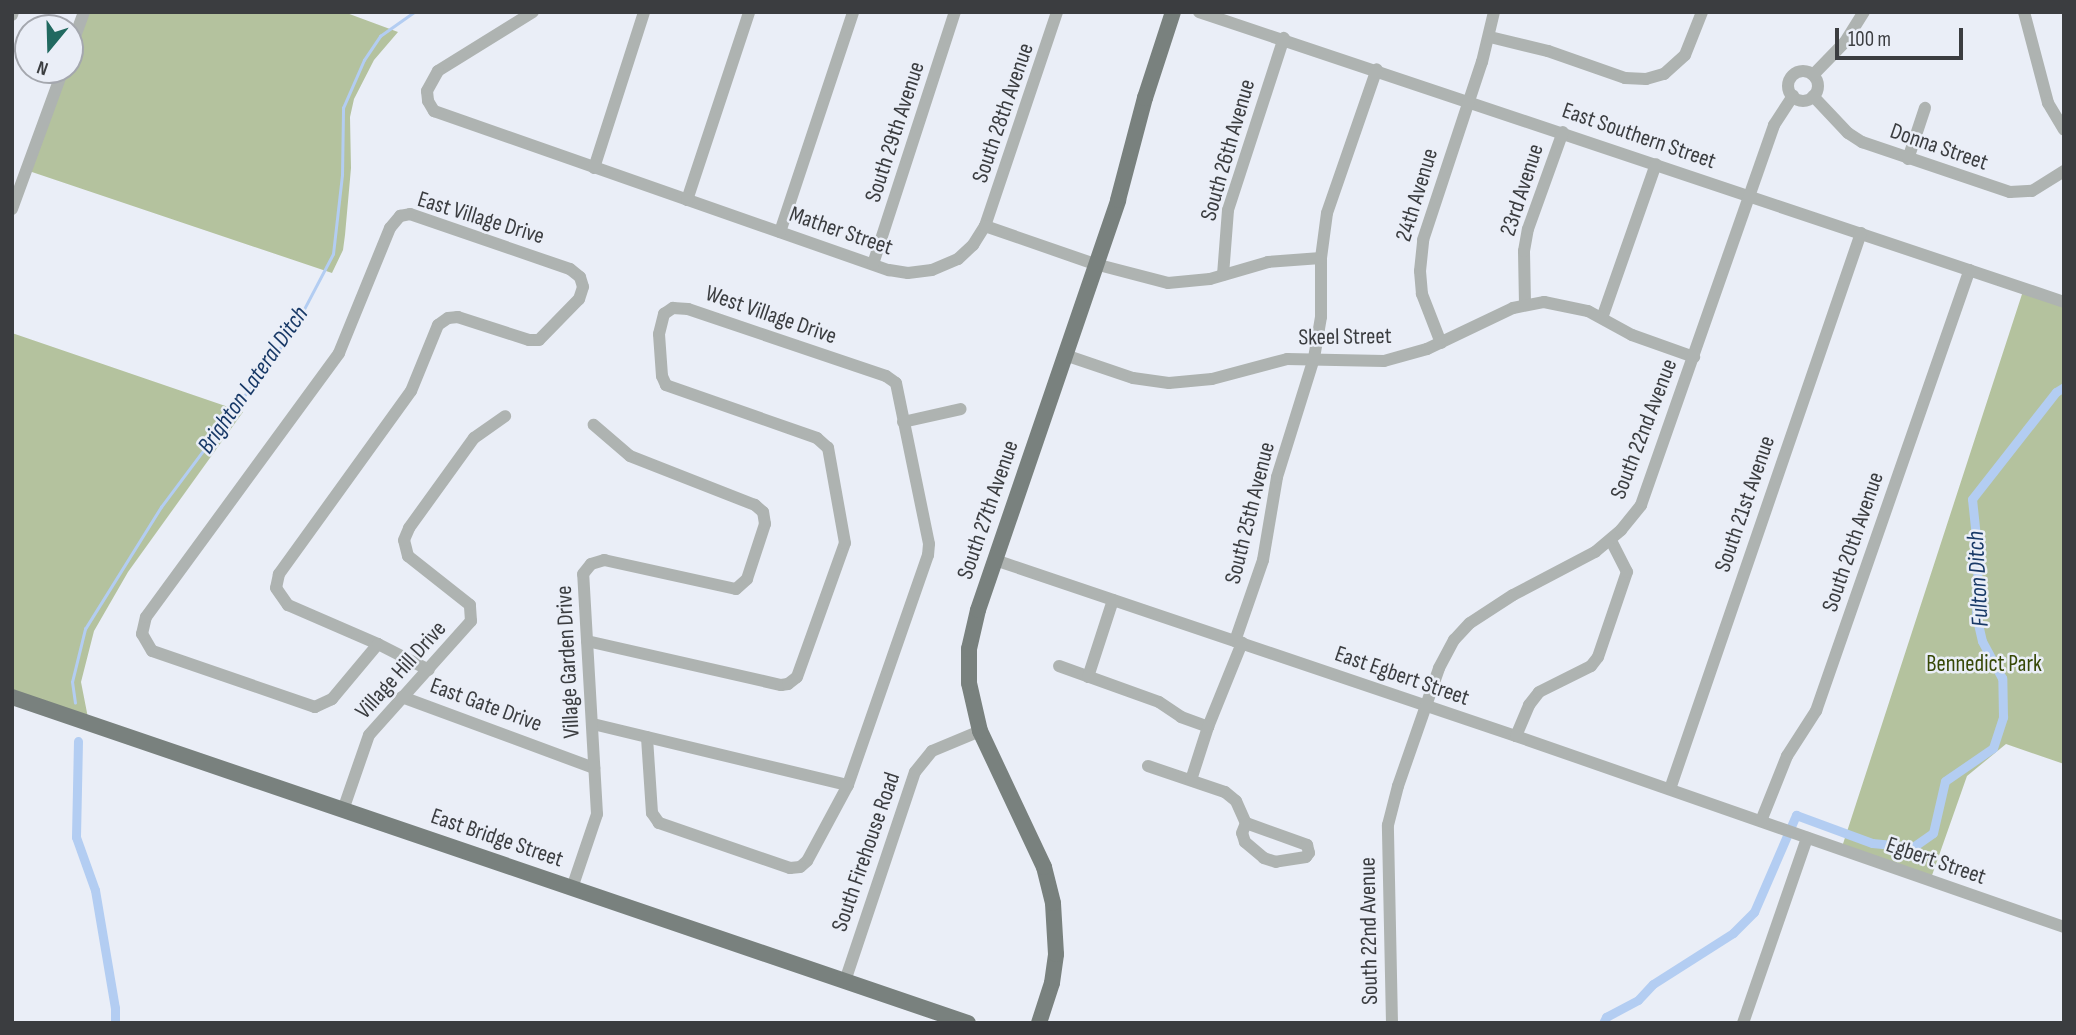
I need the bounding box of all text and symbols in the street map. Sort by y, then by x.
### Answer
north arrow [14,14,84,84]
scale bar [1838,14,1966,58]
text: 100 m [1848,27,1891,52]
street label: South 28th Avenue [966,40,1040,186]
text: N [34,55,51,80]
street label: South 29th Avenue [859,58,931,206]
street label: South 26th Avenue [1195,76,1261,224]
street label: East Southern Street [1559,97,1719,175]
street label: Donna Street [1886,117,1992,177]
street label: 23rd Avenue [1494,141,1550,239]
street label: 24th Avenue [1390,145,1444,245]
street label: East Village Drive [414,186,548,250]
street label: Mather Street [786,200,896,262]
street label: West Village Drive [702,280,840,350]
water label: Brighton Lateral Ditch [192,301,314,459]
street label: Skeel Street [1298,322,1392,352]
street label: South 22nd Avenue [1605,355,1683,503]
street label: South 21st Avenue [1709,432,1781,576]
street label: South 27th Avenue [951,437,1025,583]
street label: South 25th Avenue [1219,439,1281,587]
street label: South 20th Avenue [1816,468,1890,616]
water label: Fulton Ditch [1961,530,1995,628]
street label: Village Garden Drive [550,585,586,739]
street label: Village Hill Drive [350,615,452,725]
street label: East Egbert Street [1331,640,1473,712]
park label: Bennedict Park [1926,650,2042,678]
street label: East Gate Drive [426,672,546,738]
street label: South Firehouse Road [826,769,906,935]
street label: East Bridge Street [427,802,567,874]
street label: Egbert Street [1883,831,1989,891]
street label: South 22nd Avenue [1354,857,1384,1005]

